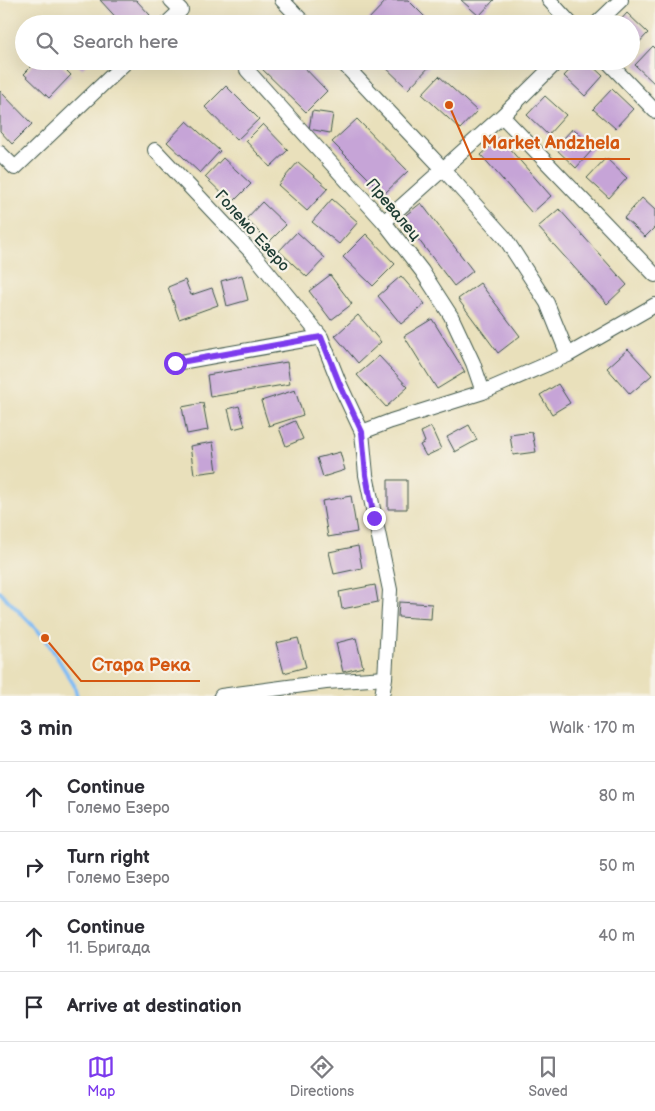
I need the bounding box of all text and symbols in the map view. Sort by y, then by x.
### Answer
search box [15,15,640,70]
icon: search [33,29,61,57]
text: Search here [73,31,178,54]
callout: Market Andzhela [472,126,630,159]
text: Market Andzhela [482,133,620,154]
street label: Превалец [361,175,425,245]
street label: Големо Езеро [210,187,293,275]
route start [164,352,187,375]
route end [363,507,386,530]
callout: Стара Река [81,648,200,681]
text: Стара Река [92,655,191,676]
text: 3 min [20,716,73,741]
text: Walk · 170 m [549,719,635,738]
text: Continue [67,776,145,799]
icon: ahead [20,783,48,811]
text: 80 m [599,787,635,806]
text: Големо Езеро [67,799,170,818]
text: Turn right [67,846,150,869]
icon: right [20,853,48,881]
text: 50 m [599,857,635,876]
text: Големо Езеро [67,869,170,888]
text: Continue [67,916,145,939]
icon: ahead [20,923,48,951]
text: 40 m [598,927,635,946]
text: 11. Бригада [67,939,150,958]
icon: arrive [20,993,48,1021]
text: Arrive at destination [67,995,242,1018]
tab: Map [87,1053,115,1100]
tab: Directions [290,1053,354,1100]
tab: Saved [528,1053,568,1100]

